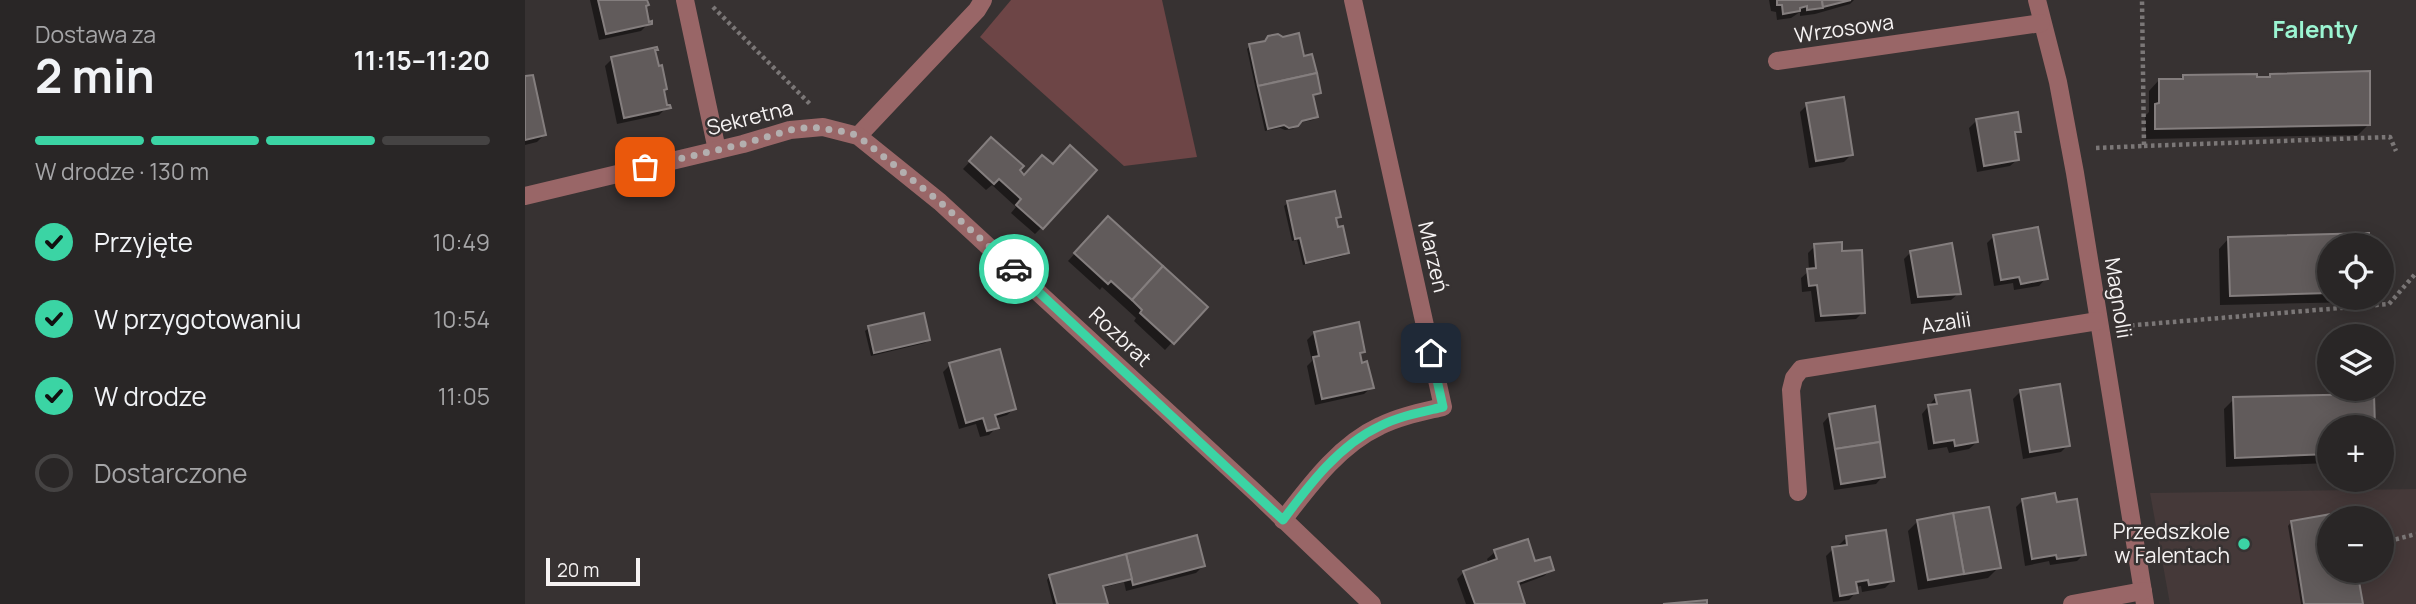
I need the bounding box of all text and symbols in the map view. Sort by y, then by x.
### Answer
street label: Wrzosowa [1792,7,1895,49]
district label: Falenty [2272,12,2358,45]
text: Dostawa za [35,18,156,50]
text: 11:15–11:20 [354,42,490,78]
text: 2 min [35,44,155,107]
street label: Sekretna [704,93,796,141]
pin [615,137,675,197]
icon: bag [626,148,664,186]
text: W drodze · 130 m [35,155,209,187]
street label: Marzeń [1412,219,1456,295]
icon: check [35,223,73,261]
text: Przyjęte [94,224,193,260]
text: 10:49 [433,226,490,258]
map controls [2317,233,2394,583]
button: locate [2317,233,2394,310]
courier [979,234,1049,304]
icon: car [995,250,1033,288]
street label: Magnolii [2099,256,2139,340]
icon: check [35,300,73,338]
street label: Rozbrat [1083,300,1158,372]
text: W przygotowaniu [94,301,301,337]
text: 10:54 [433,303,490,335]
street label: Azalii [1919,304,1973,340]
pin [1401,323,1461,383]
button: layers [2317,324,2394,401]
icon: home [1412,334,1450,372]
icon: check [35,377,73,415]
text: W drodze [94,378,207,414]
text: 11:05 [438,380,490,412]
button: + [2317,415,2394,492]
text: Dostarczone [94,455,247,491]
button: − [2317,506,2394,583]
place label: Przedszkole w Falentach [2113,517,2230,569]
marker: Przedszkole w Falentach [2236,536,2252,552]
scale bar [546,555,641,587]
text: 20 m [557,557,599,583]

